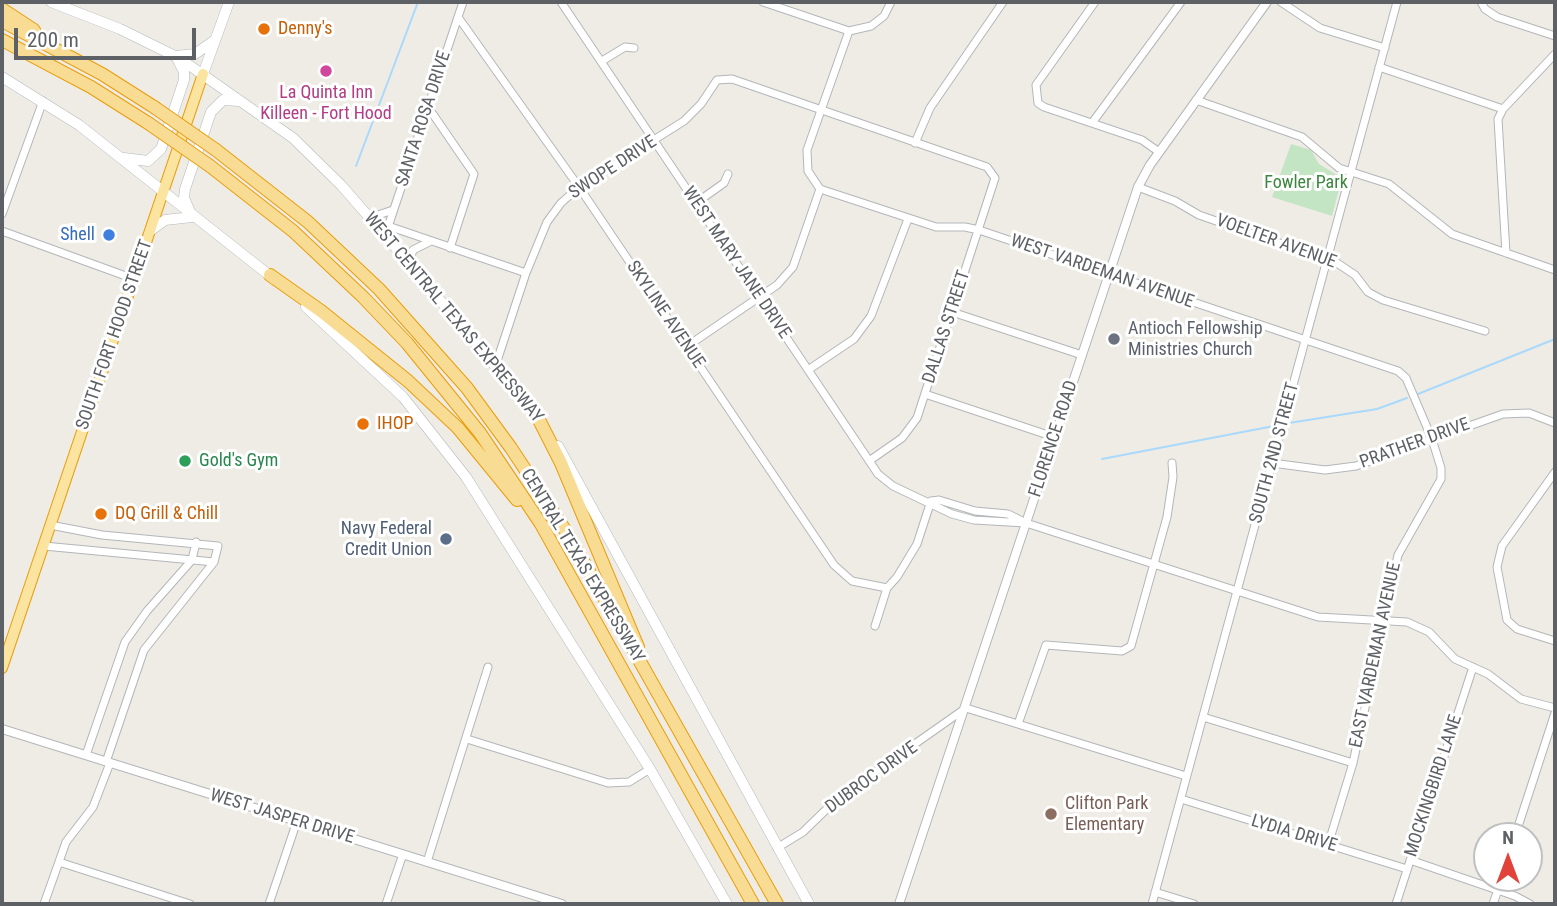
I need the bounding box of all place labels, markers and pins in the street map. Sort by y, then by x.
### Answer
place label: Denny's [278,18,332,40]
marker: Denny's [256,21,272,37]
marker: La Quinta Inn Killeen - Fort Hood [318,63,334,79]
place label: La Quinta Inn Killeen - Fort Hood [260,82,392,124]
place label: Shell [60,224,95,246]
marker: Shell [101,227,117,243]
place label: Antioch Fellowship Ministries Church [1128,318,1263,360]
marker: Antioch Fellowship Ministries Church [1106,331,1122,347]
place label: IHOP [377,413,413,435]
marker: IHOP [355,416,371,432]
place label: Gold's Gym [199,450,278,472]
marker: Gold's Gym [177,453,193,469]
place label: DQ Grill & Chill [115,503,218,525]
marker: DQ Grill & Chill [93,506,109,522]
place label: Navy Federal Credit Union [341,518,432,560]
marker: Navy Federal Credit Union [438,531,454,547]
place label: Clifton Park Elementary [1065,793,1148,836]
marker: Clifton Park Elementary [1043,806,1059,822]

